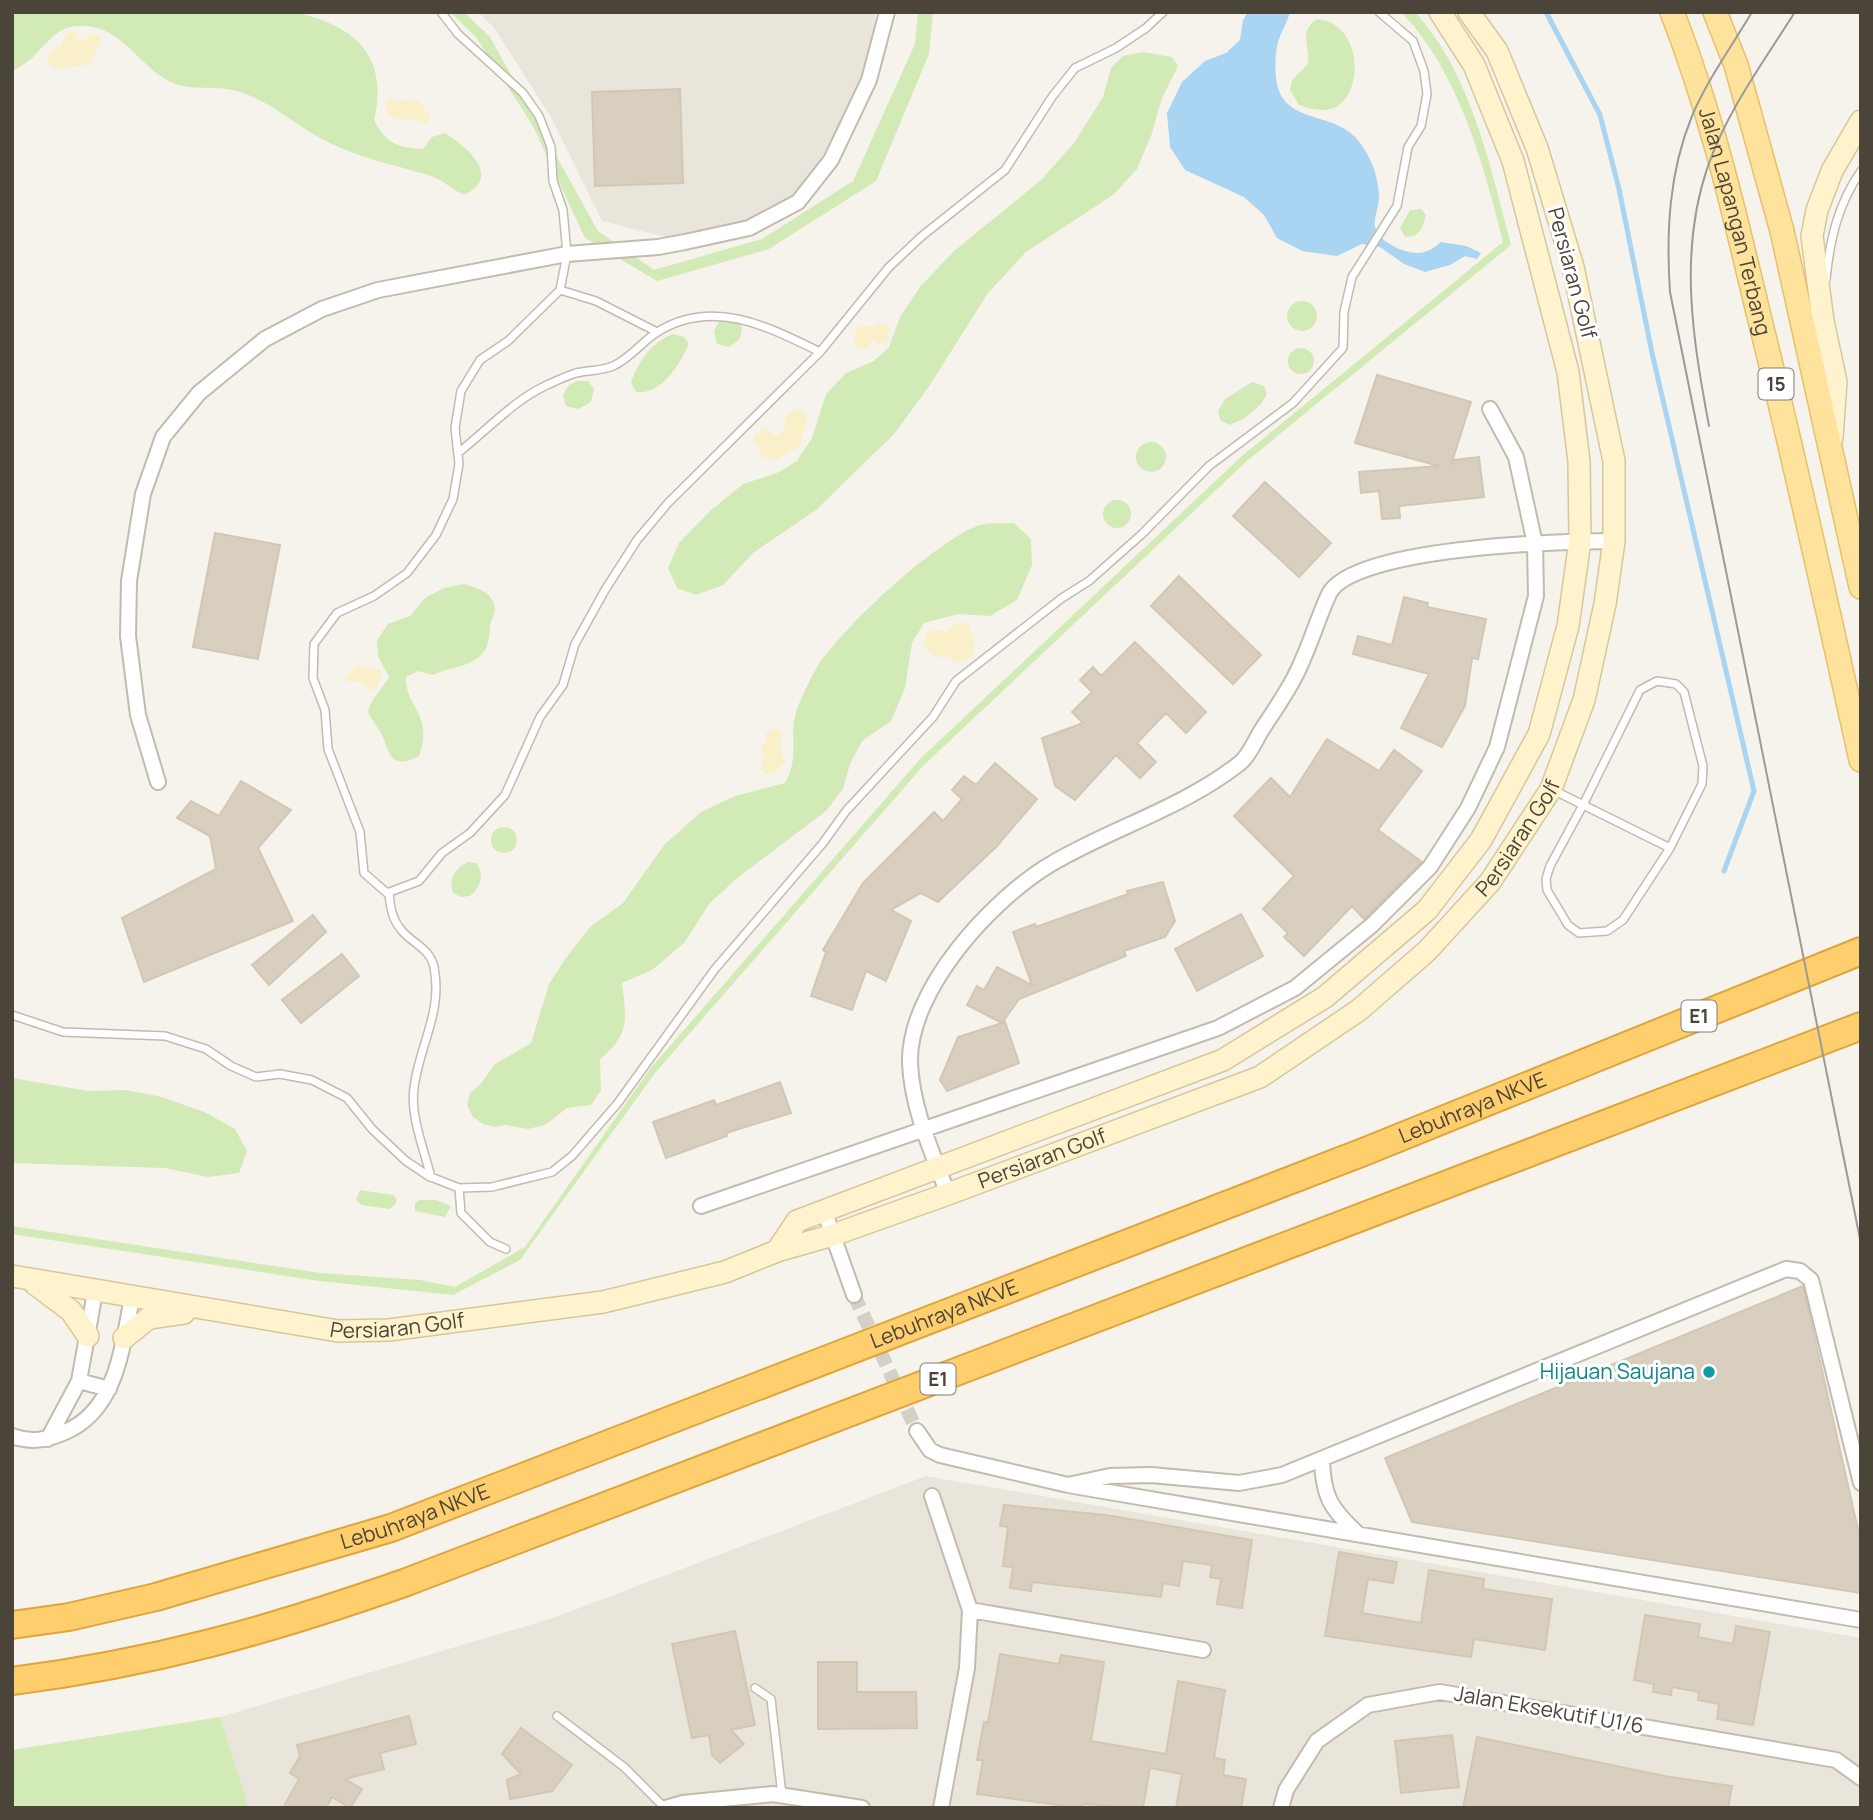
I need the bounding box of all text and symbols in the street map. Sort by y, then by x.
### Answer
street label: Jalan Lapangan Terbang [1693,104,1778,338]
street label: Persiaran Golf [1542,204,1604,342]
road number: 15 [1758,368,1794,400]
street label: Persiaran Golf [1469,775,1566,902]
road number: E1 [1682,1000,1716,1032]
street label: Lebuhraya NKVE [1394,1065,1550,1149]
street label: Persiaran Golf [974,1121,1110,1195]
street label: Lebuhraya NKVE [866,1272,1022,1354]
street label: Persiaran Golf [328,1305,466,1345]
place label: Hijauan Saujana [1540,1357,1695,1385]
road number: E1 [920,1364,956,1394]
marker: Hijauan Saujana [1701,1364,1717,1380]
street label: Lebuhraya NKVE [337,1476,493,1555]
street label: Jalan Eksekutif U1/6 [1452,1679,1646,1739]

